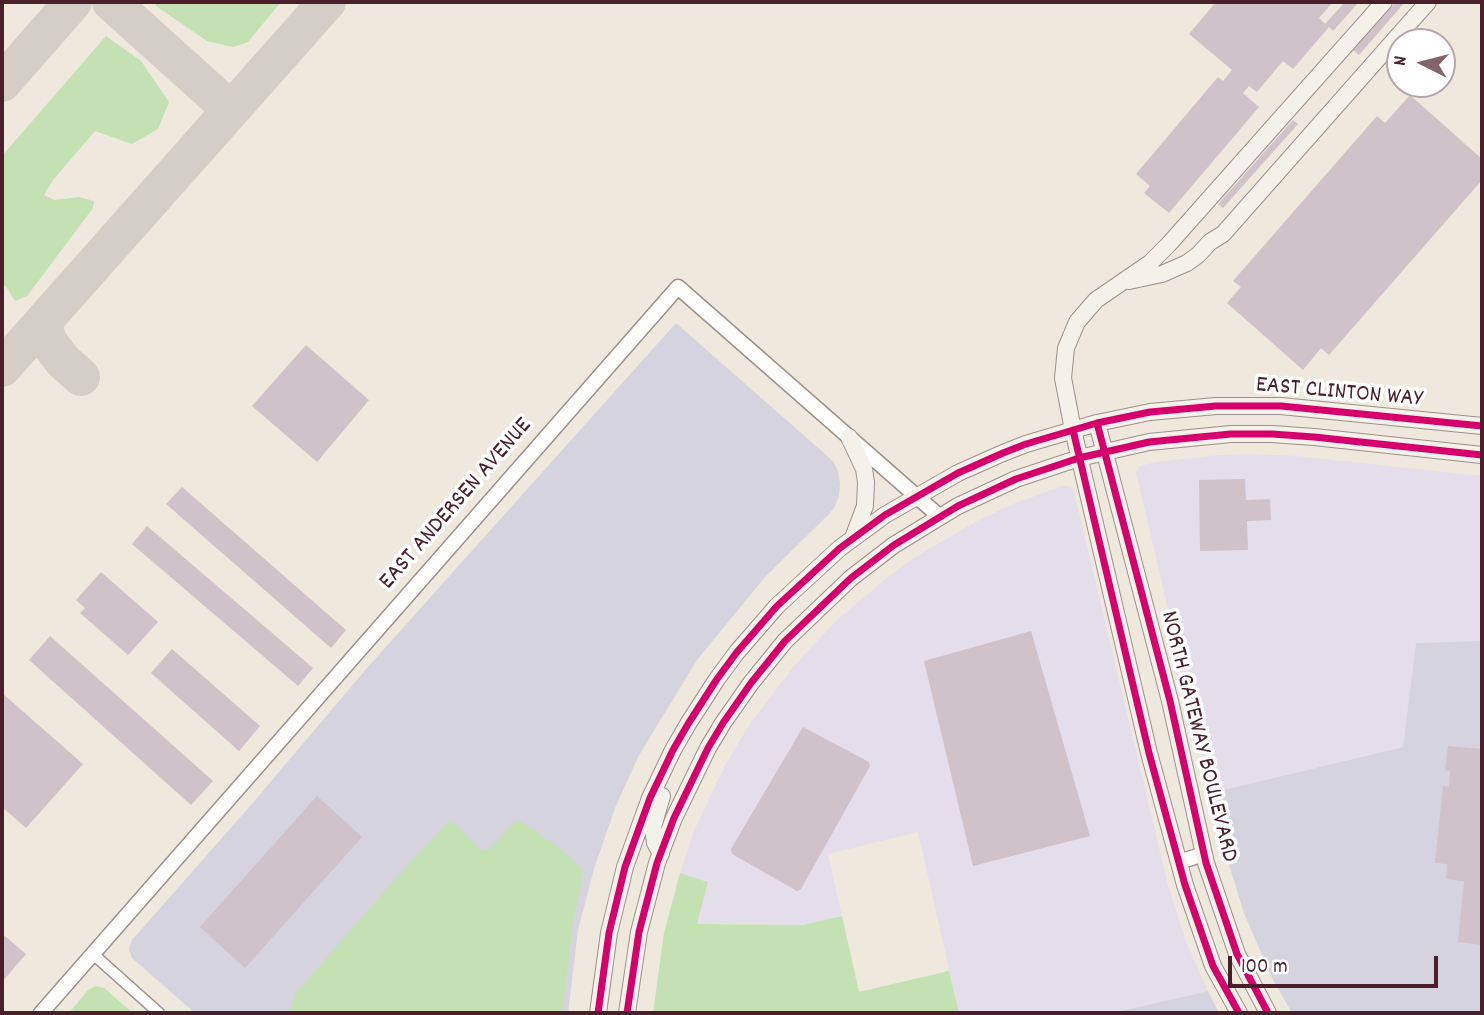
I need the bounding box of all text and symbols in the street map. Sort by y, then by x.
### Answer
north arrow [1386,28,1456,98]
text: N [1388,55,1416,67]
street label: EAST CLINTON WAY [1255,372,1423,416]
street label: EAST ANDERSEN AVENUE [375,413,539,597]
street label: NORTH GATEWAY BOULEVARD [1152,608,1242,866]
scale bar [1232,942,1442,986]
text: 100 m [1241,953,1288,983]

